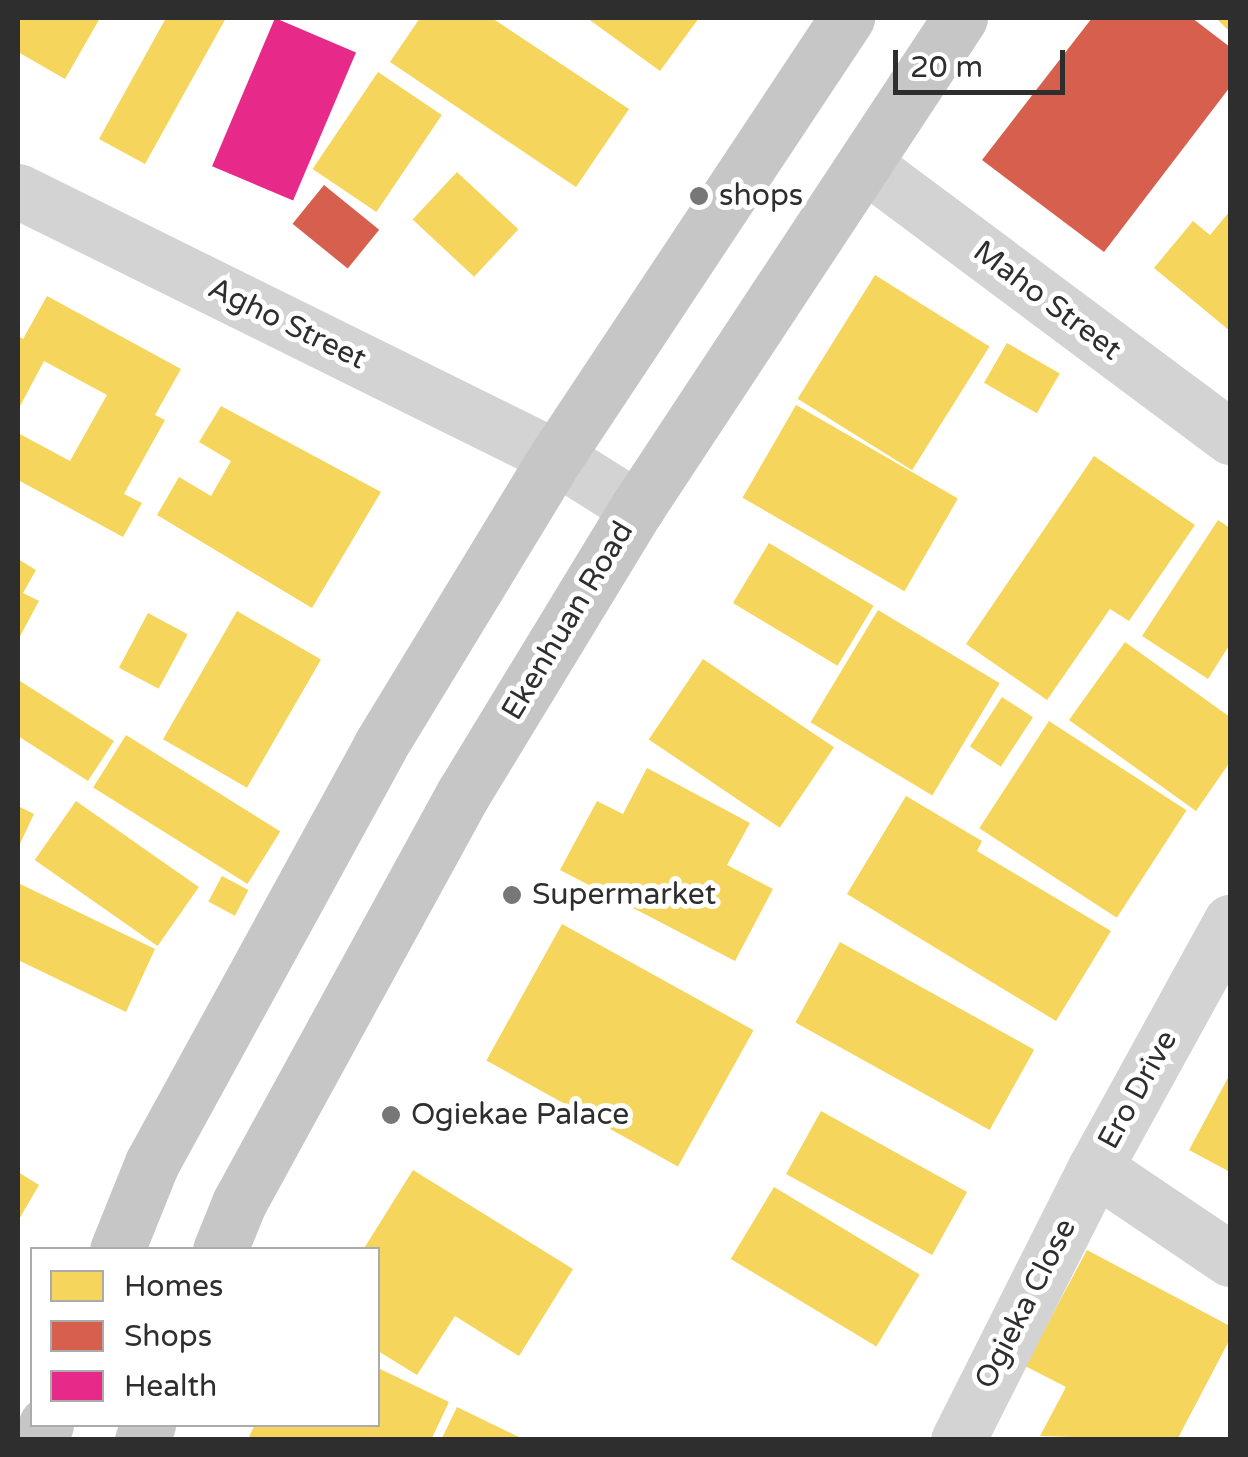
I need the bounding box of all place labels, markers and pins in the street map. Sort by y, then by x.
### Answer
place label: shops [719,178,803,214]
marker: shops [688,185,710,207]
place label: Supermarket [532,877,716,913]
marker: Supermarket [501,884,523,906]
place label: Ogiekae Palace [411,1097,629,1133]
marker: Ogiekae Palace [380,1104,402,1126]

